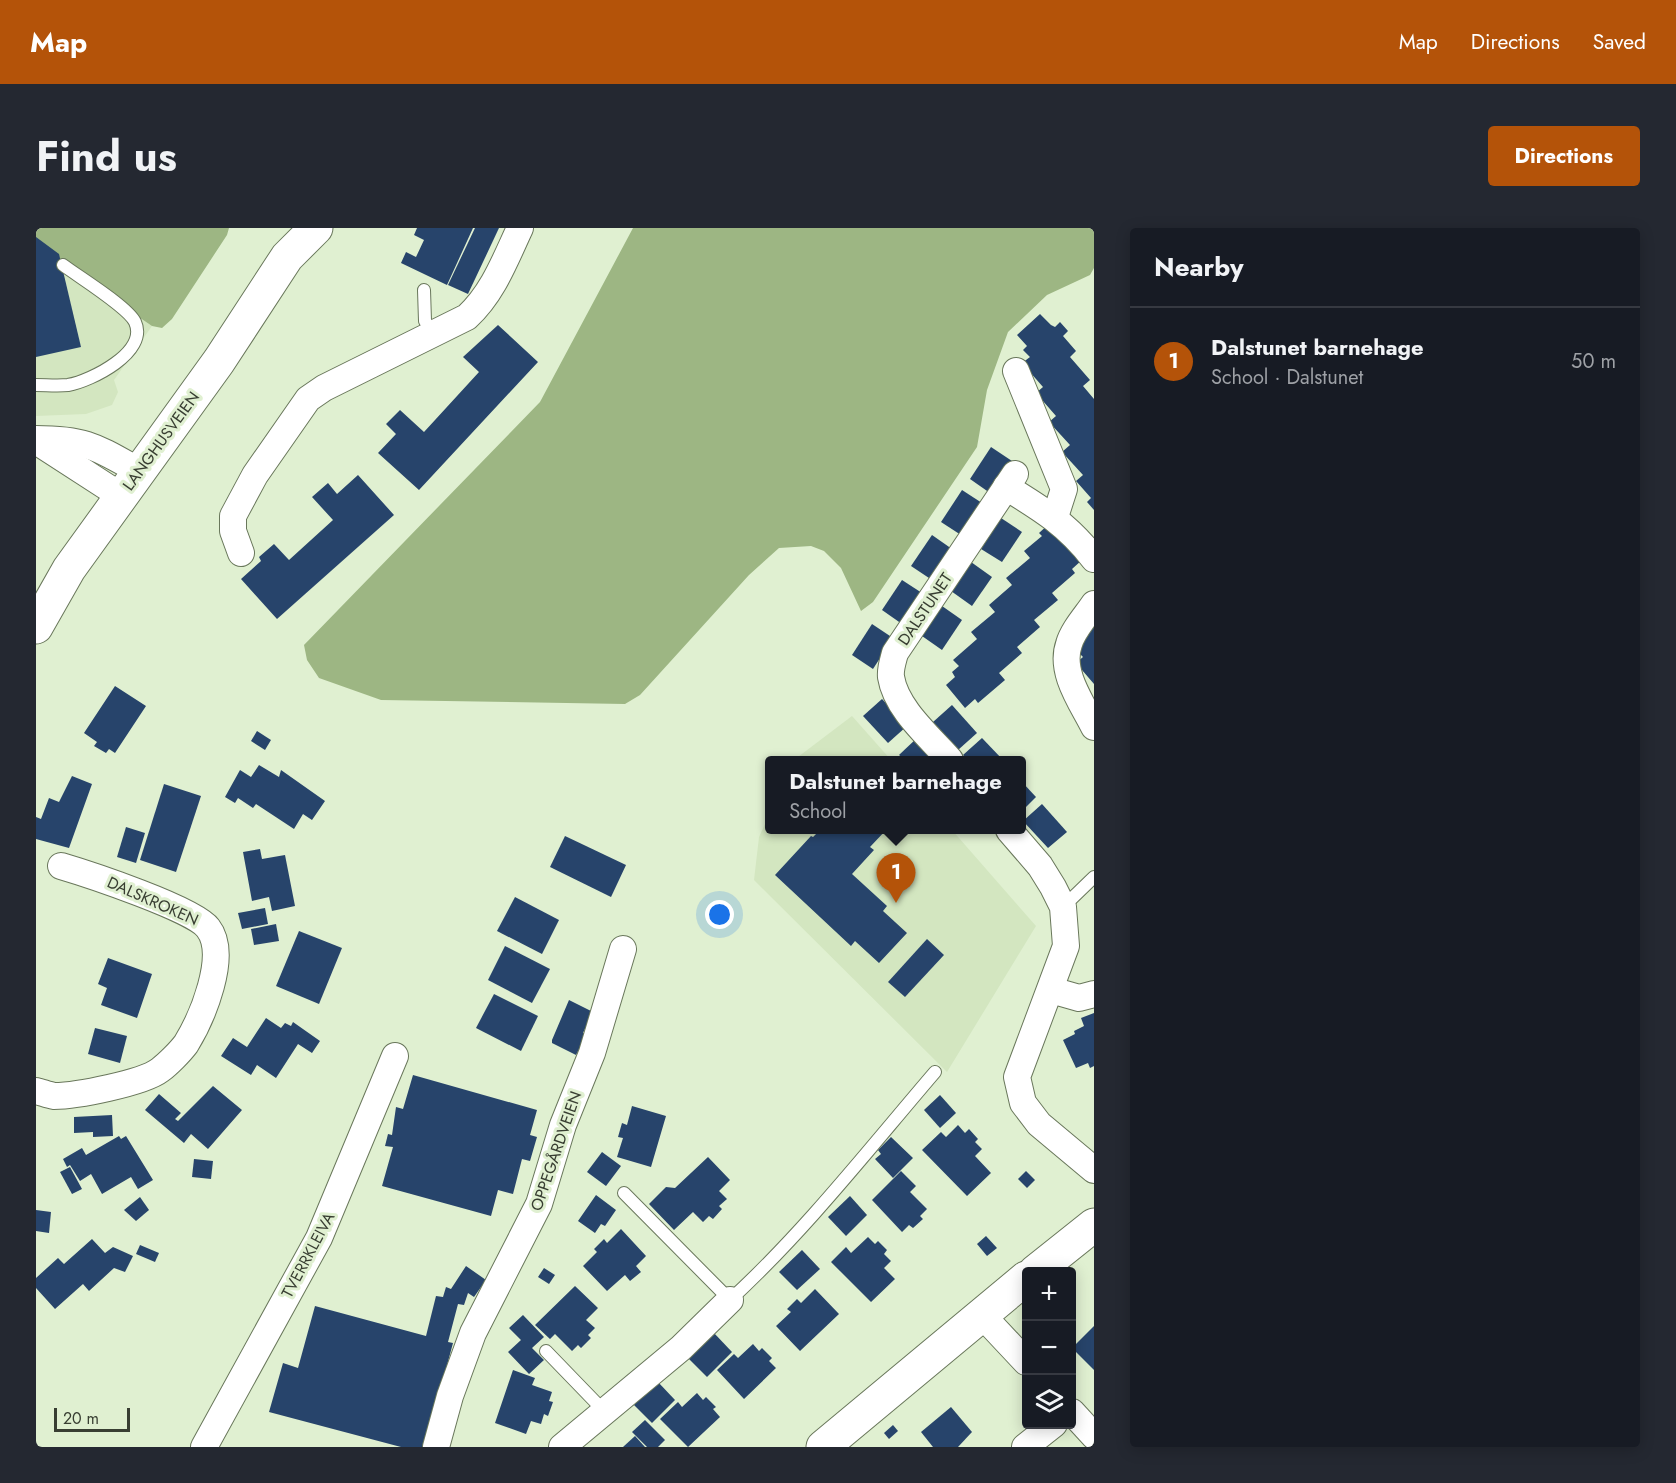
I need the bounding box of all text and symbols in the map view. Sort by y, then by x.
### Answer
text: Map [30,22,87,63]
text: Map [1399,27,1438,57]
text: Directions [1471,27,1560,57]
text: Saved [1593,27,1646,57]
text: Find us [36,126,177,187]
button: Directions [1488,126,1640,186]
text: Nearby [1154,248,1243,286]
text: Dalstunet barnehage [1211,331,1424,363]
text: 1 [1168,347,1179,376]
text: 50 m [1571,347,1616,376]
text: School · Dalstunet [1211,363,1363,392]
street label: LANGHUSVEIEN [117,387,205,495]
street label: DALSTUNET [892,568,958,650]
popup [765,756,1026,834]
text: Dalstunet barnehage [789,765,1002,797]
text: School [789,797,847,826]
pin: 1 [876,854,916,903]
street label: DALSKROKEN [104,871,202,931]
your location [705,900,734,929]
street label: OPPEGÅRDVEIEN [525,1088,587,1214]
street label: TVERRKLEIVA [276,1208,340,1302]
map controls [1022,1267,1076,1429]
button: + [1022,1267,1076,1321]
button: − [1022,1321,1076,1375]
button: layers [1022,1375,1076,1429]
scale bar [54,1405,130,1432]
text: 20 m [63,1407,99,1430]

